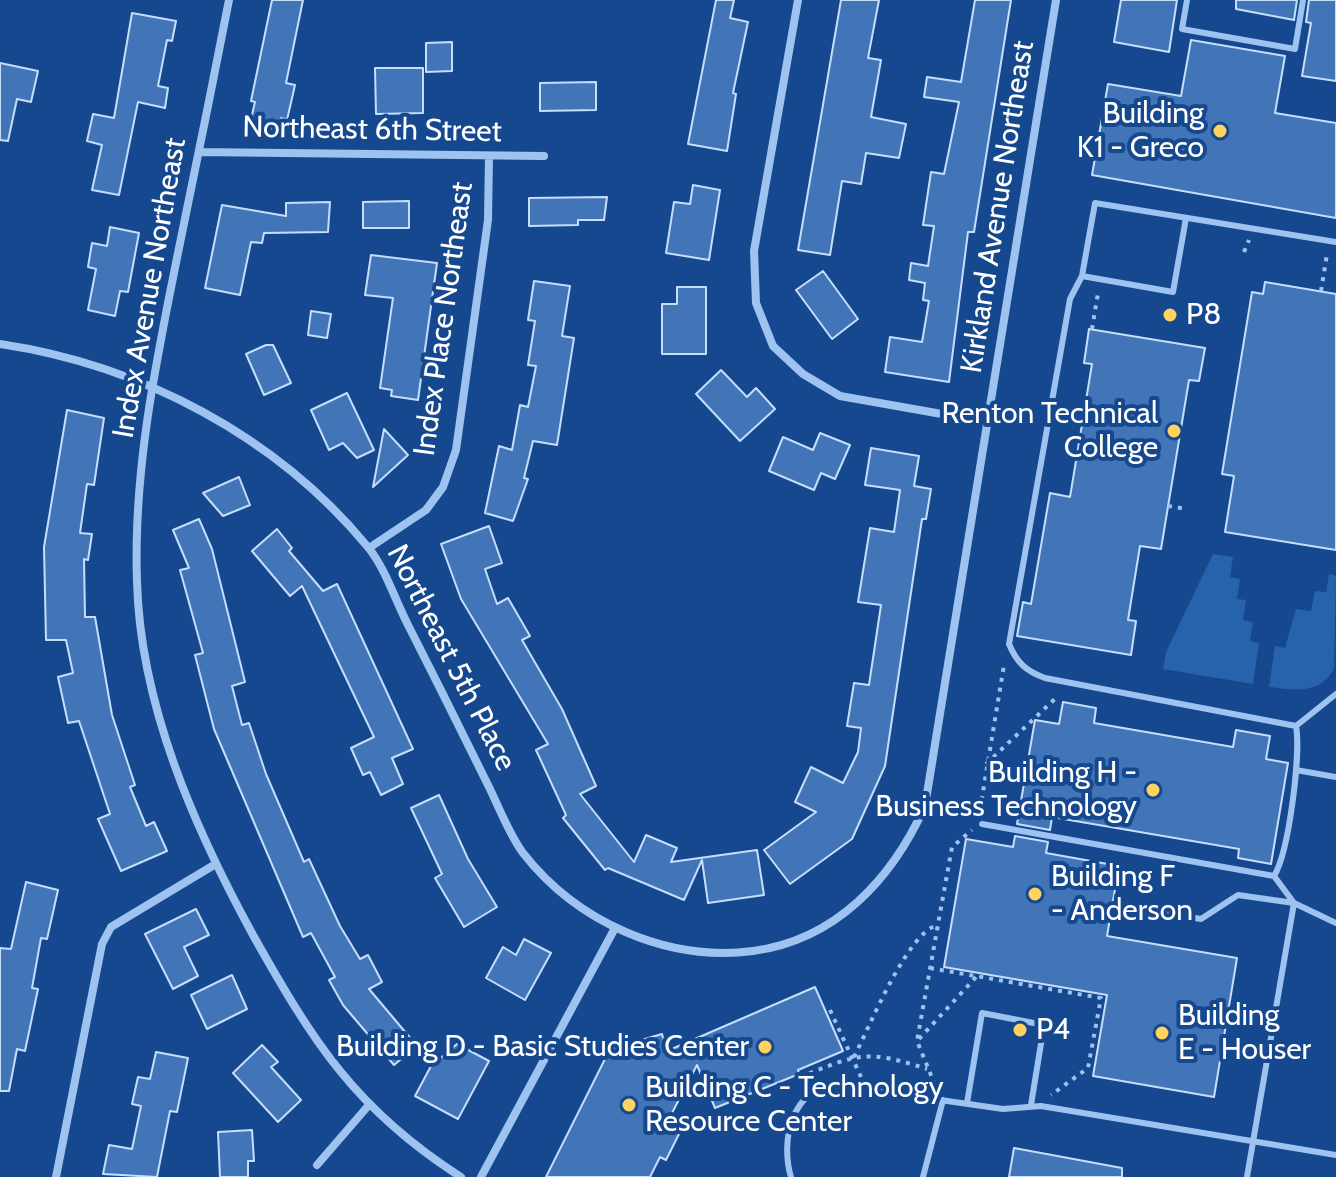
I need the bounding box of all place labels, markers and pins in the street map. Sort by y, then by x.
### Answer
place label: Building K1 - Greco [1077,96,1204,166]
marker: Building K1 - Greco [1211,122,1229,140]
place label: P8 [1186,297,1221,333]
marker: P8 [1161,306,1179,324]
place label: Renton Technical College [941,396,1158,466]
marker: Renton Technical College [1165,422,1183,440]
place label: Building H - Business Technology [875,755,1137,826]
marker: Building H - Business Technology [1144,781,1162,799]
place label: Building F - Anderson [1051,859,1193,930]
marker: Building F - Anderson [1026,885,1044,903]
place label: Building E - Houser [1178,998,1311,1068]
place label: P4 [1036,1012,1070,1048]
marker: P4 [1011,1021,1029,1039]
marker: Building E - Houser [1153,1024,1171,1042]
place label: Building D - Basic Studies Center [336,1029,749,1065]
marker: Building D - Basic Studies Center [756,1038,774,1056]
place label: Building C - Technology Resource Center [645,1070,944,1140]
marker: Building C - Technology Resource Center [620,1096,638,1114]

